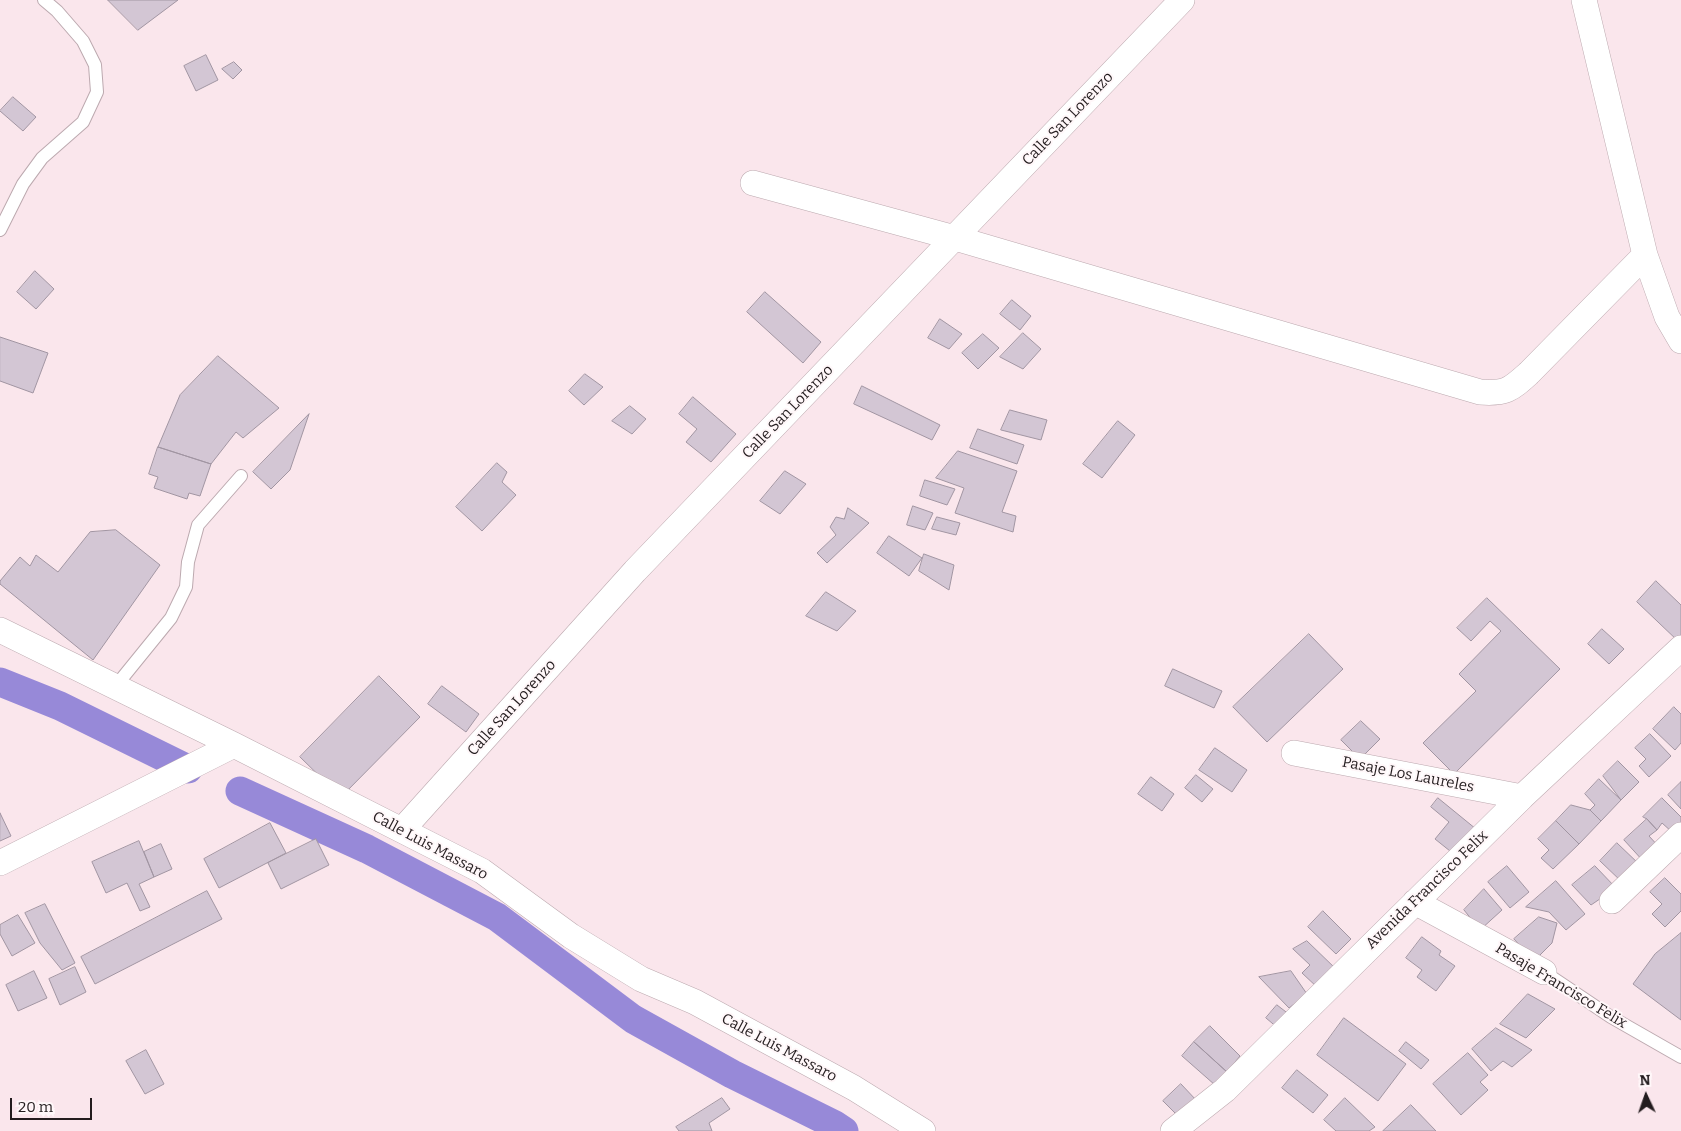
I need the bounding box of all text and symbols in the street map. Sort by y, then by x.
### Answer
street label: Calle San Lorenzo [1019,68,1117,170]
street label: Calle San Lorenzo [739,361,837,463]
street label: Calle San Lorenzo [464,656,560,760]
street label: Pasaje Los Laureles [1340,753,1476,797]
street label: Calle Luis Massaro [369,808,491,884]
street label: Avenida Francisco Felix [1362,827,1492,953]
street label: Pasaje Francisco Felix [1492,940,1630,1032]
street label: Calle Luis Massaro [718,1010,840,1086]
north arrow [1621,1071,1671,1121]
text: N [1639,1072,1651,1089]
scale bar [12,1088,95,1120]
text: 20 m [18,1098,53,1116]

